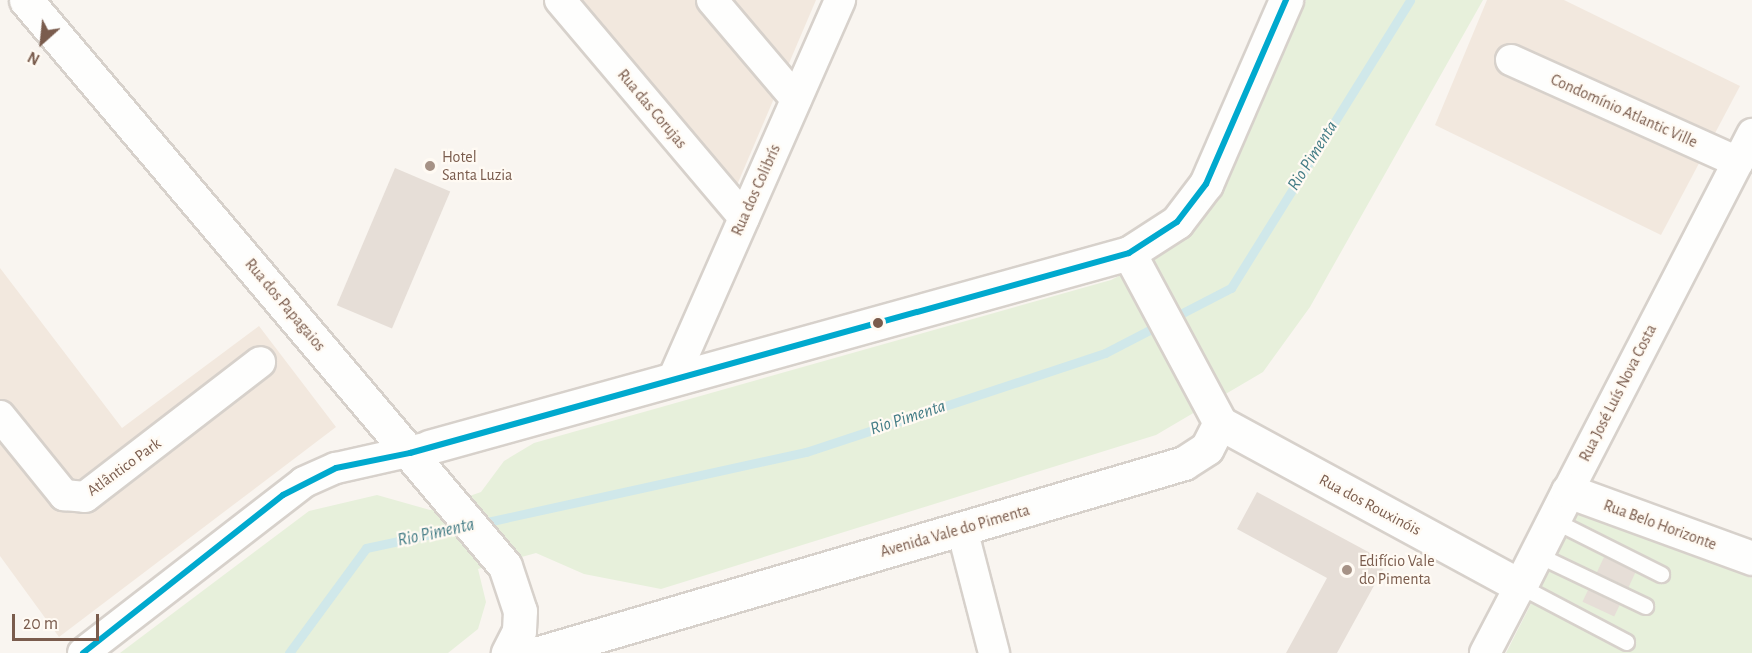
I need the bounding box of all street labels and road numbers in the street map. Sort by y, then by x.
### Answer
street label: Rua das Corujas [613,65,691,153]
street label: Condomínio Atlantic Ville [1548,70,1700,152]
street label: Rua dos Colibrís [727,141,785,239]
street label: Rua dos Papagaios [241,255,329,355]
street label: Rua José Luís Nova Costa [1575,321,1661,465]
street label: Atlântico Park [83,434,165,500]
street label: Rua dos Rouxinóis [1316,470,1424,540]
street label: Rua Belo Horizonte [1601,496,1719,554]
street label: Avenida Vale do Pimenta [878,500,1032,562]

